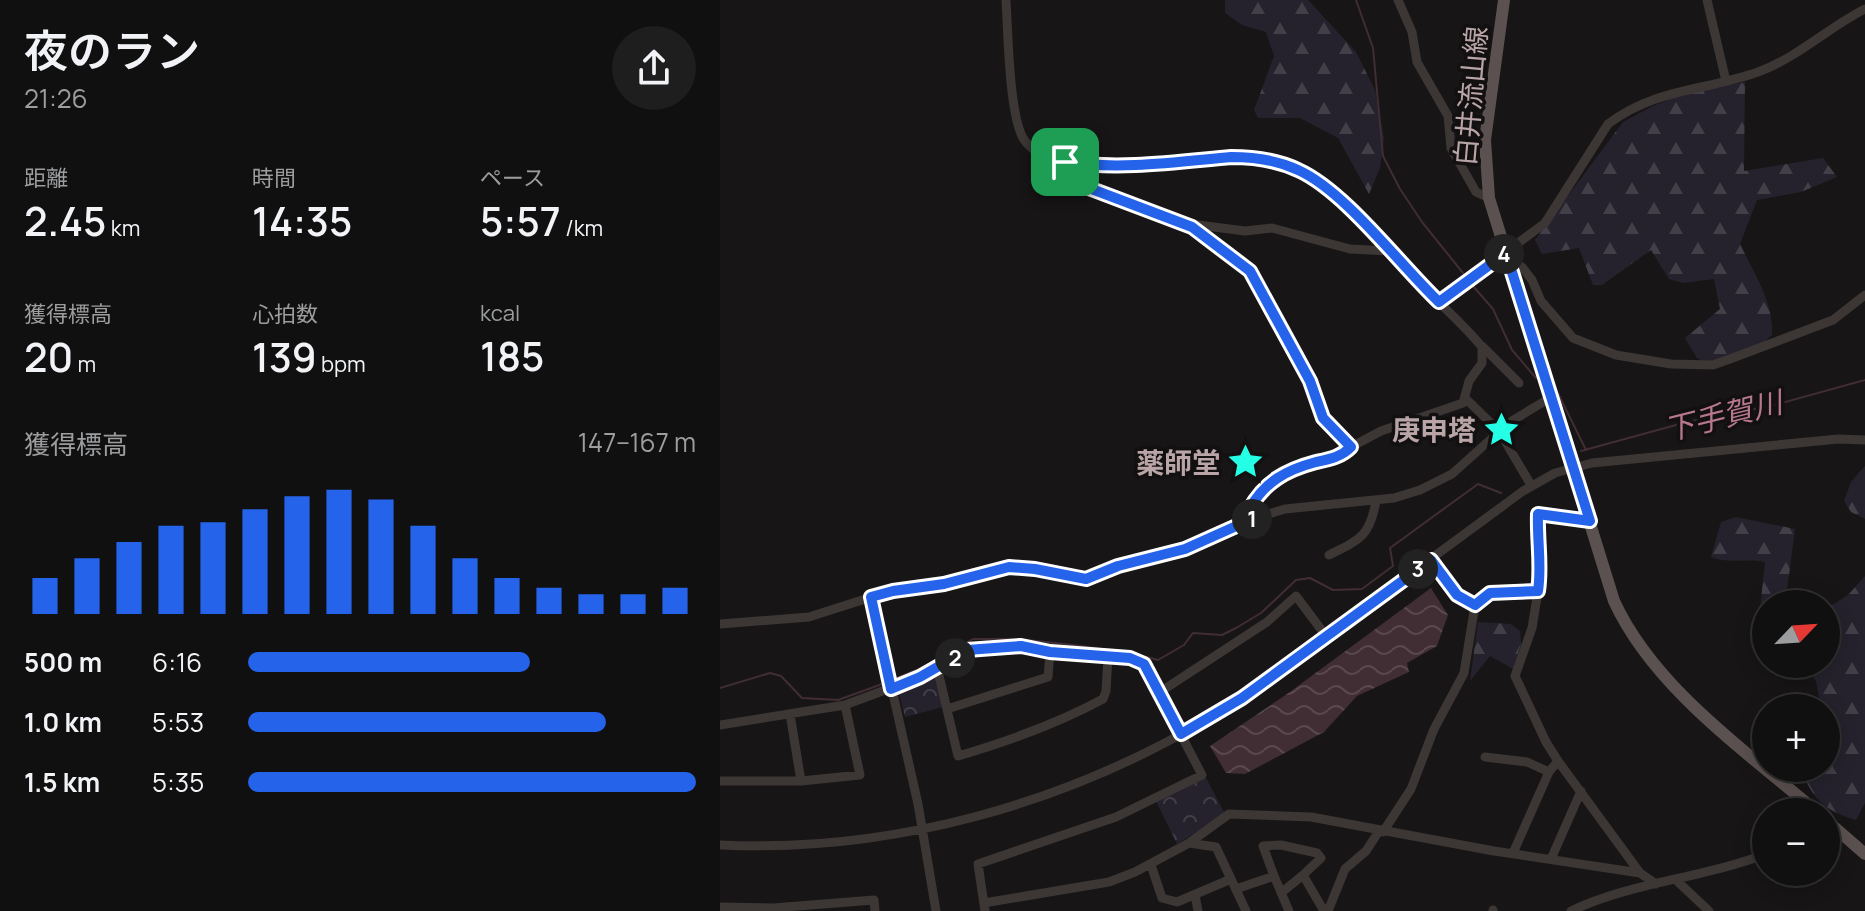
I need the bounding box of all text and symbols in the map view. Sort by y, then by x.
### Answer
text: 夜のラン [24,20,200,80]
street label: 白井流山線 [1445,25,1495,167]
button: share [612,26,696,110]
text: 21:26 [24,80,88,116]
pin [1031,128,1099,196]
icon: arrive [1043,140,1087,184]
text: 距離 [24,163,68,193]
text: 時間 [252,163,296,193]
text: ペース [480,163,545,193]
text: 2.45 [24,193,106,248]
text: 14:35 [252,193,352,248]
text: 5:57 [480,193,561,248]
text: km [106,213,140,243]
text: /km [561,213,603,243]
pin: 4 [1484,234,1524,274]
text: 4 [1497,239,1511,269]
text: kcal [480,298,520,328]
text: 獲得標高 [24,299,112,329]
text: 心拍数 [252,299,318,329]
text: 185 [480,328,544,383]
text: 20 [24,329,73,384]
text: 139 [252,329,317,384]
text: m [73,349,96,379]
text: bpm [317,349,366,379]
water label: 下手賀川 [1660,380,1789,449]
place label: 庚申塔 [1392,410,1476,448]
place icon: 庚申塔 [1483,410,1521,448]
text: 147–167 m [578,424,696,460]
text: 獲得標高 [24,426,128,462]
place label: 薬師堂 [1136,443,1220,481]
place icon: 薬師堂 [1227,443,1265,481]
pin: 1 [1232,499,1272,539]
text: 1 [1247,504,1257,534]
pin: 3 [1398,549,1438,589]
text: 3 [1412,554,1424,584]
north arrow [1752,590,1840,678]
map controls [1752,590,1840,886]
pin: 2 [935,638,975,678]
text: 2 [948,643,962,673]
text: 500 m [24,644,102,680]
text: 6:16 [152,644,202,680]
button: + [1752,694,1840,782]
text: 1.0 km [24,704,102,740]
text: 5:53 [152,704,204,740]
text: 1.5 km [24,764,100,800]
text: 5:35 [152,764,204,800]
button: − [1752,798,1840,886]

